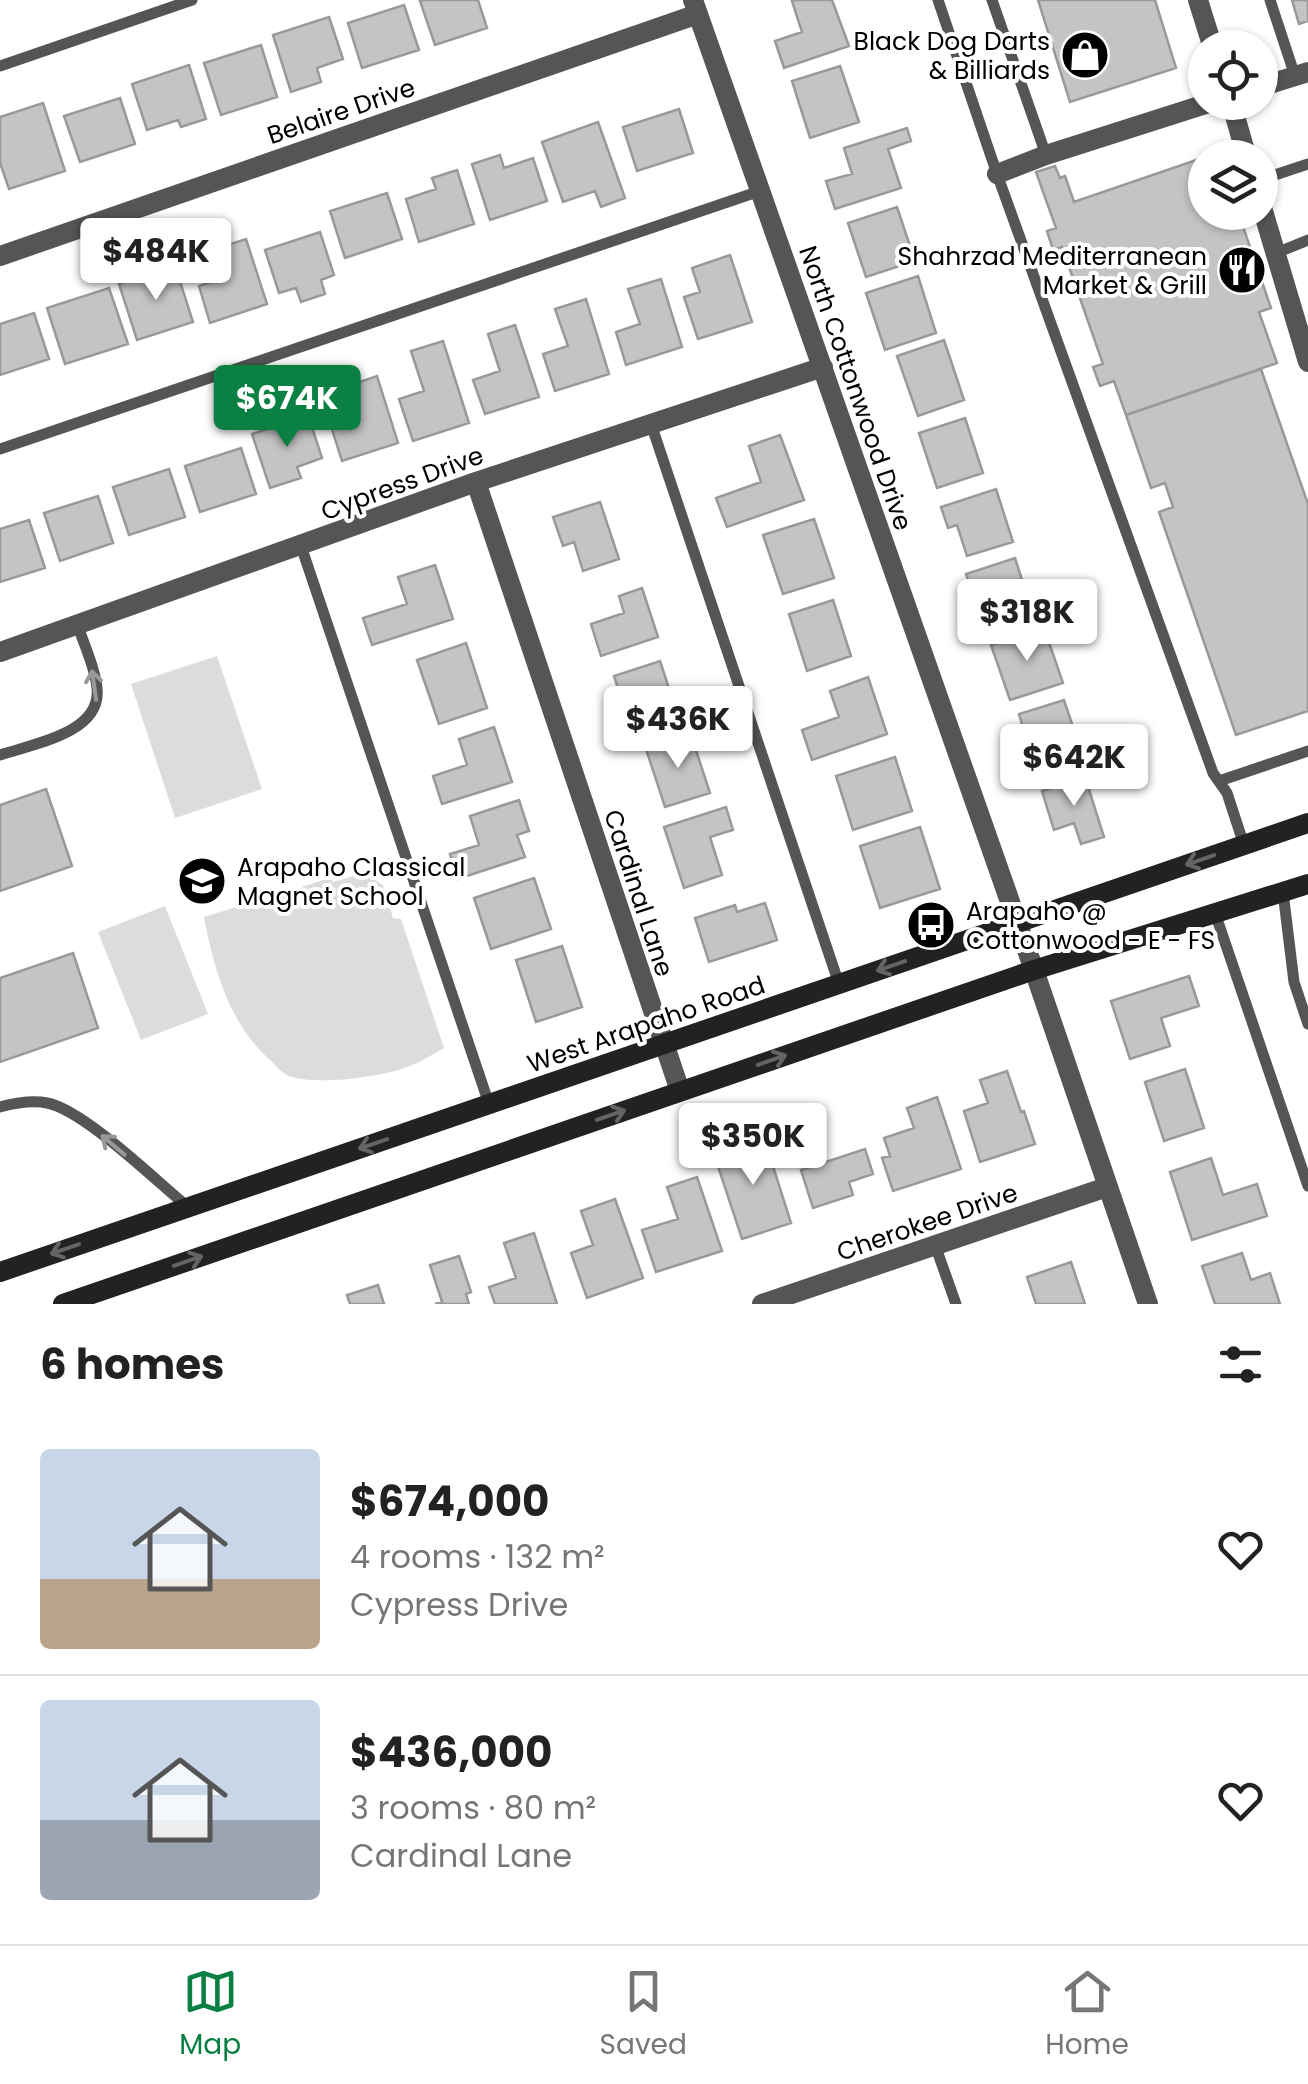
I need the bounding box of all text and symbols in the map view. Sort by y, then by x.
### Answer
place label: Black Dog Darts & Billiards [854,24,1050,88]
shop icon: Black Dog Darts & Billiards [1059,29,1111,81]
map controls [1188,30,1278,230]
button: locate [1188,30,1278,120]
street label: Belaire Drive [263,70,420,153]
button: layers [1188,140,1278,230]
pin: $484K [86,218,226,303]
text: $484K [102,228,210,273]
place label: Shahrzad Mediterranean Market & Grill [898,239,1207,303]
street label: North Cottonwood Drive [790,241,921,535]
restaurant icon: Shahrzad Mediterranean Market & Grill [1216,244,1268,296]
pin: $674K [217,365,357,450]
text: $674K [236,375,338,420]
street label: Cypress Drive [316,438,488,529]
pin: $318K [957,579,1097,664]
text: $318K [979,589,1075,634]
one-way arrow [84,670,102,702]
pin: $436K [608,686,748,771]
text: $436K [626,696,730,741]
pin: $642K [1004,724,1144,809]
text: $642K [1022,734,1126,779]
street label: Cardinal Lane [595,805,682,981]
place label: Arapaho Classical Magnet School [237,850,465,914]
one-way arrow [1184,853,1216,871]
school or university icon: Arapaho Classical Magnet School [176,855,228,907]
place label: Arapaho @ Cottonwood - E - FS [966,894,1215,958]
bus stop icon: Arapaho @ Cottonwood - E - FS [905,899,957,951]
one-way arrow [876,959,908,977]
street label: West Arapaho Road [523,967,770,1082]
one-way arrow [756,1049,788,1067]
pin: $350K [683,1103,823,1188]
one-way arrow [595,1105,626,1123]
text: $350K [701,1113,805,1158]
one-way arrow [101,1133,126,1156]
one-way arrow [358,1136,389,1154]
street label: Cherokee Drive [832,1175,1022,1270]
one-way arrow [50,1242,82,1260]
one-way arrow [172,1251,203,1269]
text: 6 homes [40,1335,225,1394]
icon: filters [1213,1337,1268,1392]
text: $674,000 [350,1472,550,1531]
icon: home [120,1489,240,1609]
icon: heart [1213,1522,1268,1577]
text: 4 rooms · 132 m² [350,1534,605,1579]
text: Cypress Drive [350,1582,568,1627]
text: $436,000 [350,1723,552,1782]
icon: home [120,1740,240,1860]
icon: heart [1213,1773,1268,1828]
text: 3 rooms · 80 m² [350,1785,596,1830]
text: Cardinal Lane [350,1833,572,1878]
tab: Map [179,1964,241,2066]
tab: Saved [600,1964,687,2066]
tab: Home [1045,1964,1129,2066]

